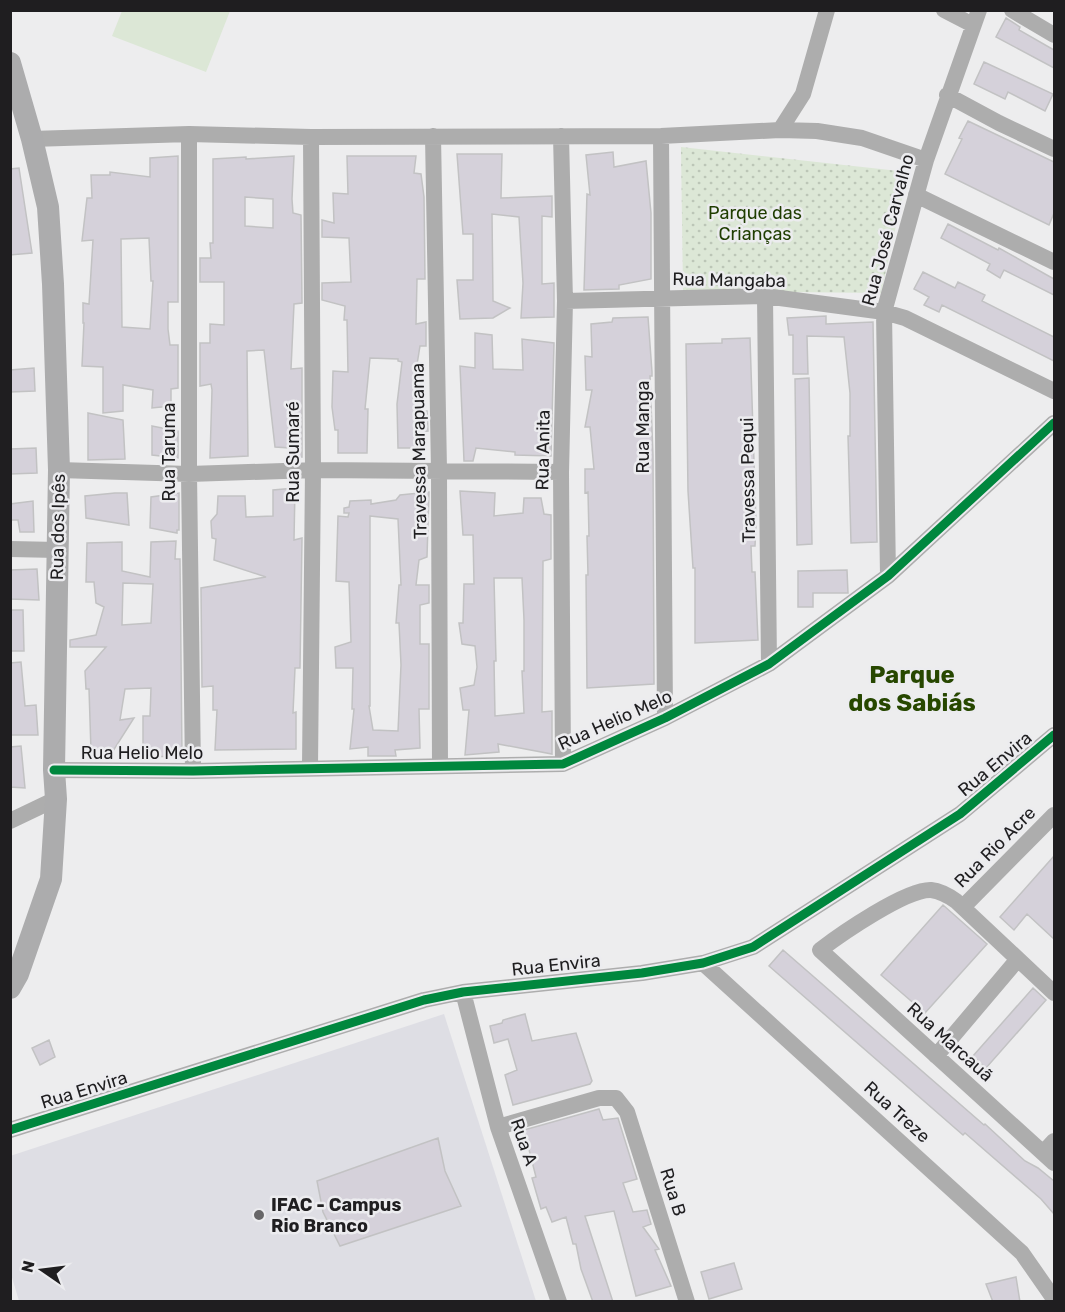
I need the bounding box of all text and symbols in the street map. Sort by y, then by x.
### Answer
street label: Rua José Carvalho [857,152,919,308]
park label: Parque das Crianças [708,202,802,245]
street label: Rua Mangaba [672,268,786,292]
street label: Travessa Marapuama [406,363,432,539]
street label: Rua Manga [632,381,654,473]
street label: Rua Sumaré [282,401,304,503]
street label: Rua Taruma [158,403,180,501]
street label: Rua Anita [531,409,555,491]
street label: Travessa Pequi [736,417,760,543]
street label: Rua dos Ipês [46,474,70,580]
district label: Parque dos Sabiás [848,661,976,717]
street label: Rua Helio Melo [555,685,675,755]
street label: Rua Envira [954,727,1036,801]
street label: Rua Helio Melo [81,742,203,764]
street label: Rua Rio Acre [950,802,1040,892]
street label: Rua Envira [510,949,602,981]
street label: Rua Marcauã [902,998,998,1086]
street label: Rua Envira [38,1066,130,1114]
street label: Rua Treze [859,1077,935,1147]
street label: Rua A [506,1115,542,1169]
street label: Rua B [655,1165,691,1219]
place label: IFAC - Campus Rio Branco [271,1194,401,1237]
marker: IFAC - Campus Rio Branco [252,1208,266,1222]
north arrow [12,1240,72,1300]
text: N [17,1259,39,1274]

